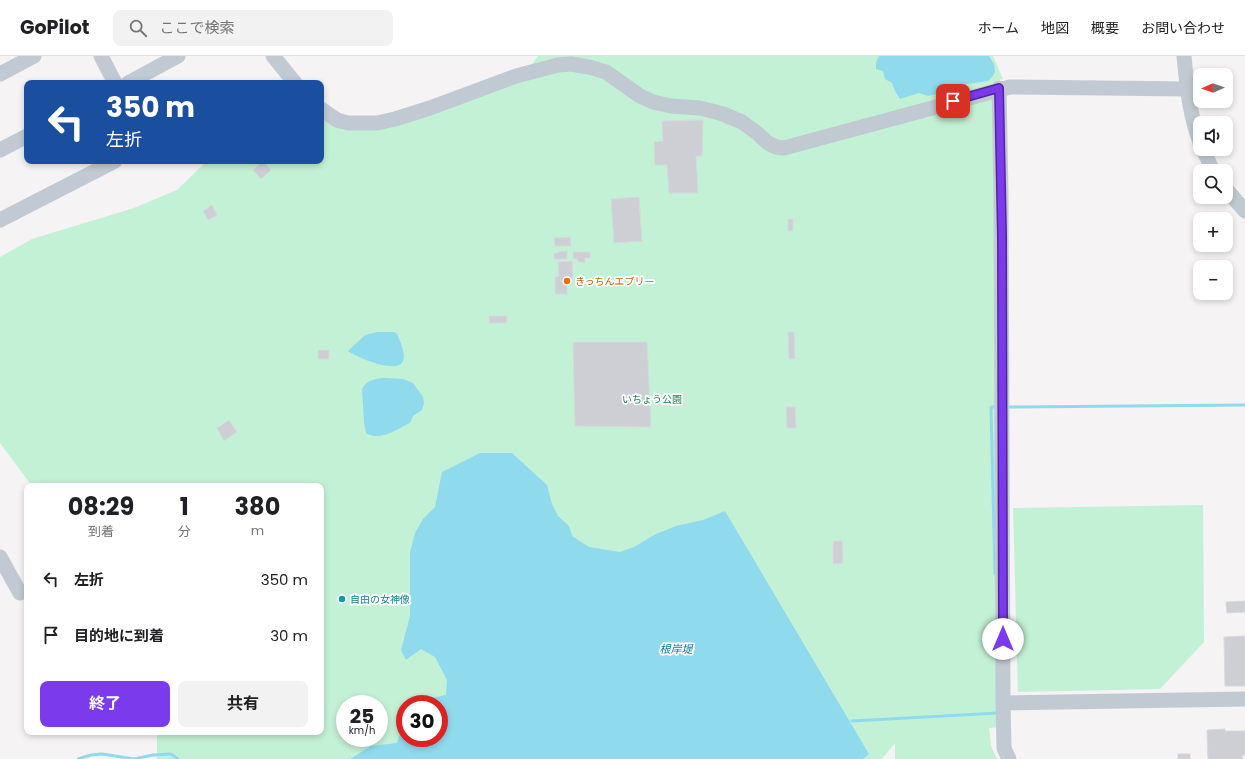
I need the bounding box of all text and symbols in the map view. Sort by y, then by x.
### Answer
search box [113,10,393,46]
text: GoPilot [20,14,89,41]
icon: search [127,17,149,39]
text: ここで検索 [159,17,234,38]
text: ホーム [977,18,1019,38]
text: 地図 [1041,18,1069,38]
text: 概要 [1091,18,1119,38]
text: お問い合わせ [1141,18,1225,38]
north arrow [1193,68,1233,108]
map controls [1193,68,1233,300]
pin [936,84,970,118]
text: 350 m [106,88,195,127]
icon: arrive [942,90,964,112]
icon: left [40,96,92,148]
button: sound [1193,116,1233,156]
text: 左折 [106,127,142,152]
button: search [1193,164,1233,204]
button: + [1193,212,1233,252]
button: − [1193,260,1233,300]
place label: きっちんエブリー [575,274,655,289]
marker: きっちんエブリー [562,276,572,286]
park label: いちょう公園 [622,392,682,407]
text: 08:29 [68,490,134,523]
text: 1 [180,490,189,523]
text: 380 [235,490,280,523]
text: m [251,521,264,540]
text: 到着 [88,522,114,541]
text: 分 [178,522,191,541]
icon: left [40,568,62,590]
text: 左折 [74,569,104,590]
text: 350 m [261,569,308,590]
place label: 自由の女神像 [350,592,410,607]
marker: 自由の女神像 [337,594,347,604]
position arrow [982,618,1024,660]
icon: arrive [40,624,62,646]
text: 目的地に到着 [74,625,164,646]
text: 30 m [270,625,308,646]
water label: 根岸堤 [660,641,693,657]
button: 終了 [40,681,170,727]
button: 共有 [178,681,308,727]
speed limit sign: 30 [396,695,448,747]
text: 25 [350,702,374,730]
text: km/h [349,723,375,738]

